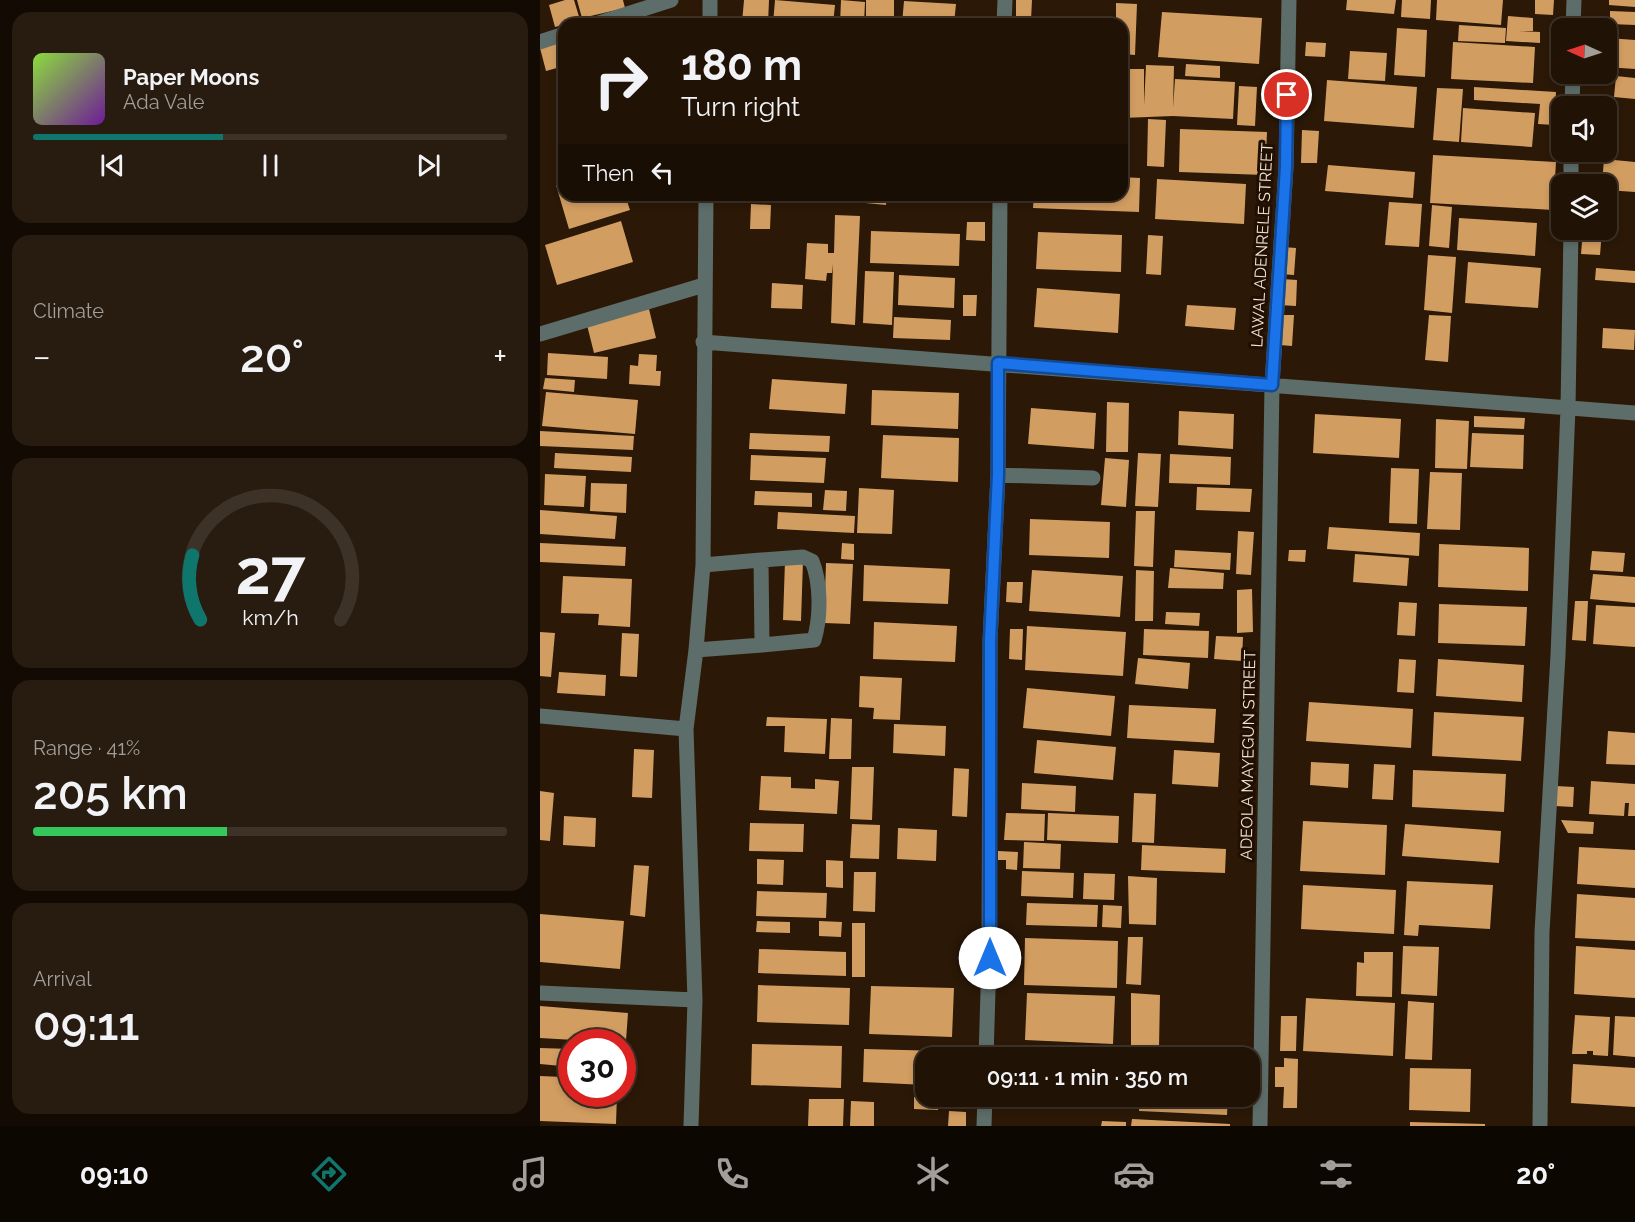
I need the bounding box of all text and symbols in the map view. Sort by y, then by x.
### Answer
north arrow [1551,18,1617,84]
map controls [1551,18,1617,240]
text: 180 m [681,41,802,90]
icon: right [582,42,660,120]
text: Paper Moons [123,64,259,90]
pin [1261,69,1312,120]
icon: arrive [1270,78,1303,111]
text: Ada Vale [123,90,205,114]
text: Turn right [681,91,800,122]
button: sound [1551,96,1617,162]
street label: LAWAL ADENRELE STREET [1247,142,1277,348]
icon: previous [96,149,129,182]
icon: pause [254,149,287,182]
icon: next [412,149,445,182]
icon: left [646,156,679,189]
text: Then [582,160,634,186]
button: layers [1551,174,1617,240]
text: Climate [33,299,104,323]
text: 20° [240,330,304,383]
text: − [33,337,51,376]
text: + [493,337,507,376]
text: 27 [235,535,306,609]
text: km/h [242,605,298,630]
street label: ADEOLA MAYEGUN STREET [1237,650,1259,860]
text: Range · 41% [33,736,140,760]
text: 205 km [33,767,188,820]
position arrow [958,926,1022,990]
text: Arrival [33,967,92,991]
text: 09:11 [33,998,140,1051]
speed limit sign: 30 [558,1029,636,1107]
text: 09:11 · 1 min · 350 m [987,1064,1188,1090]
icon: directions [308,1153,350,1195]
icon: music [509,1153,551,1195]
icon: phone [711,1153,753,1195]
icon: climate [912,1153,954,1195]
icon: car [1113,1153,1155,1195]
icon: filters [1315,1153,1357,1195]
text: 09:10 [80,1159,149,1190]
text: 20° [1516,1159,1555,1190]

